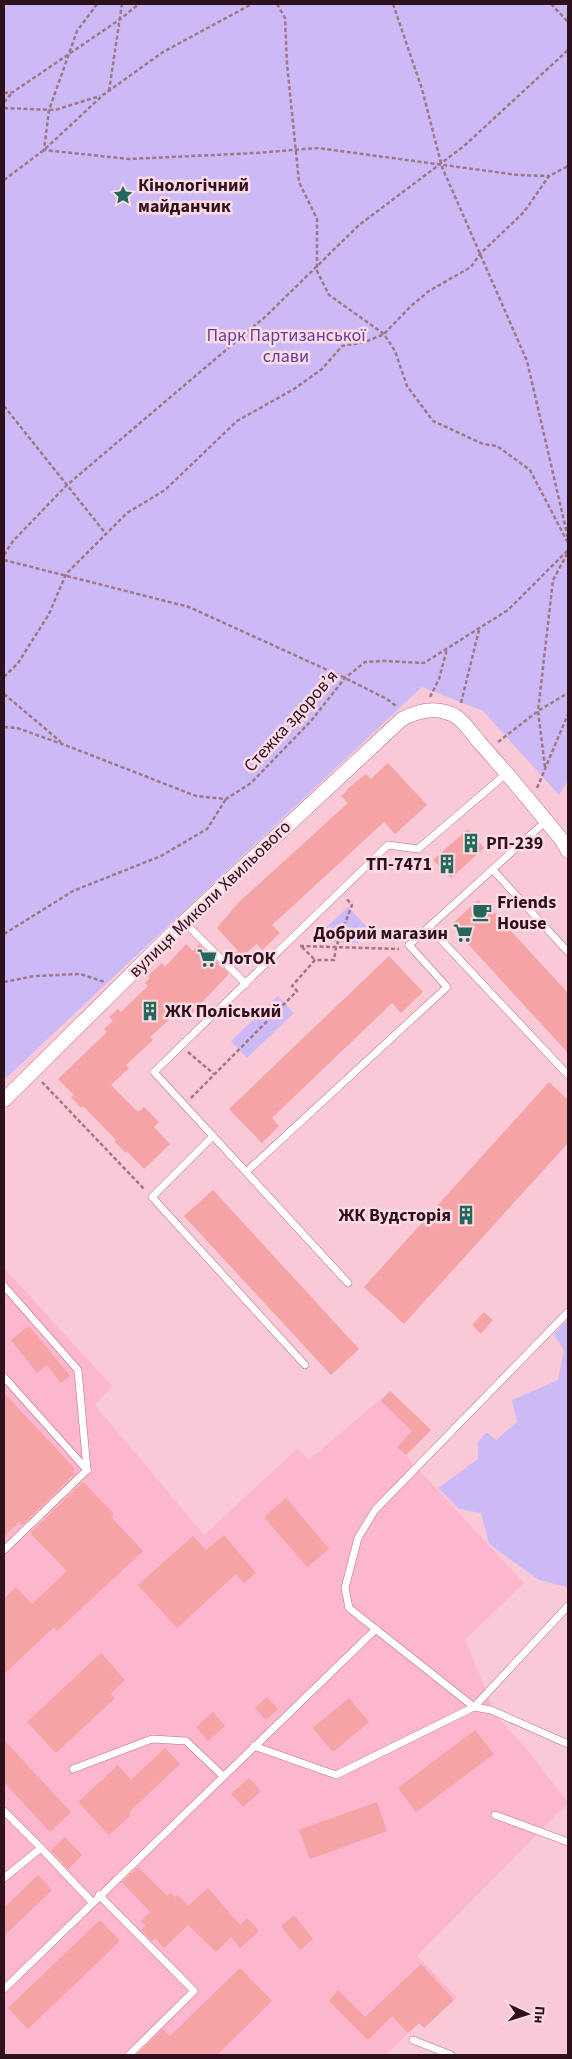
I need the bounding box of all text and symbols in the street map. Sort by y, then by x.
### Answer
place label: Кінологічний майданчик [138,173,249,219]
place icon: Кінологічний майданчик [112,184,134,206]
park label: Парк Партизанської слави [206,323,366,369]
street label: Стежка здоров’я [238,664,344,778]
street label: вулиця Миколи Хвильового [123,815,297,983]
place label: РП-239 [486,831,543,856]
building icon: РП-239 [460,832,482,854]
place label: ТП-7471 [366,852,432,877]
building icon: ТП-7471 [436,853,458,875]
place label: Friends House [497,890,556,936]
cafe icon: Friends House [471,901,493,923]
place label: Добрий магазин [313,921,448,946]
supermarket icon: Добрий магазин [452,922,474,944]
place label: ЛотОК [221,946,277,971]
supermarket icon: ЛотОК [196,947,218,969]
place label: ЖК Поліський [165,999,281,1024]
building icon: ЖК Поліський [139,1000,161,1022]
place label: ЖК Вудсторія [339,1203,451,1228]
building icon: ЖК Вудсторія [455,1204,477,1226]
north arrow [502,1989,552,2039]
text: Пн [528,2005,550,2024]

